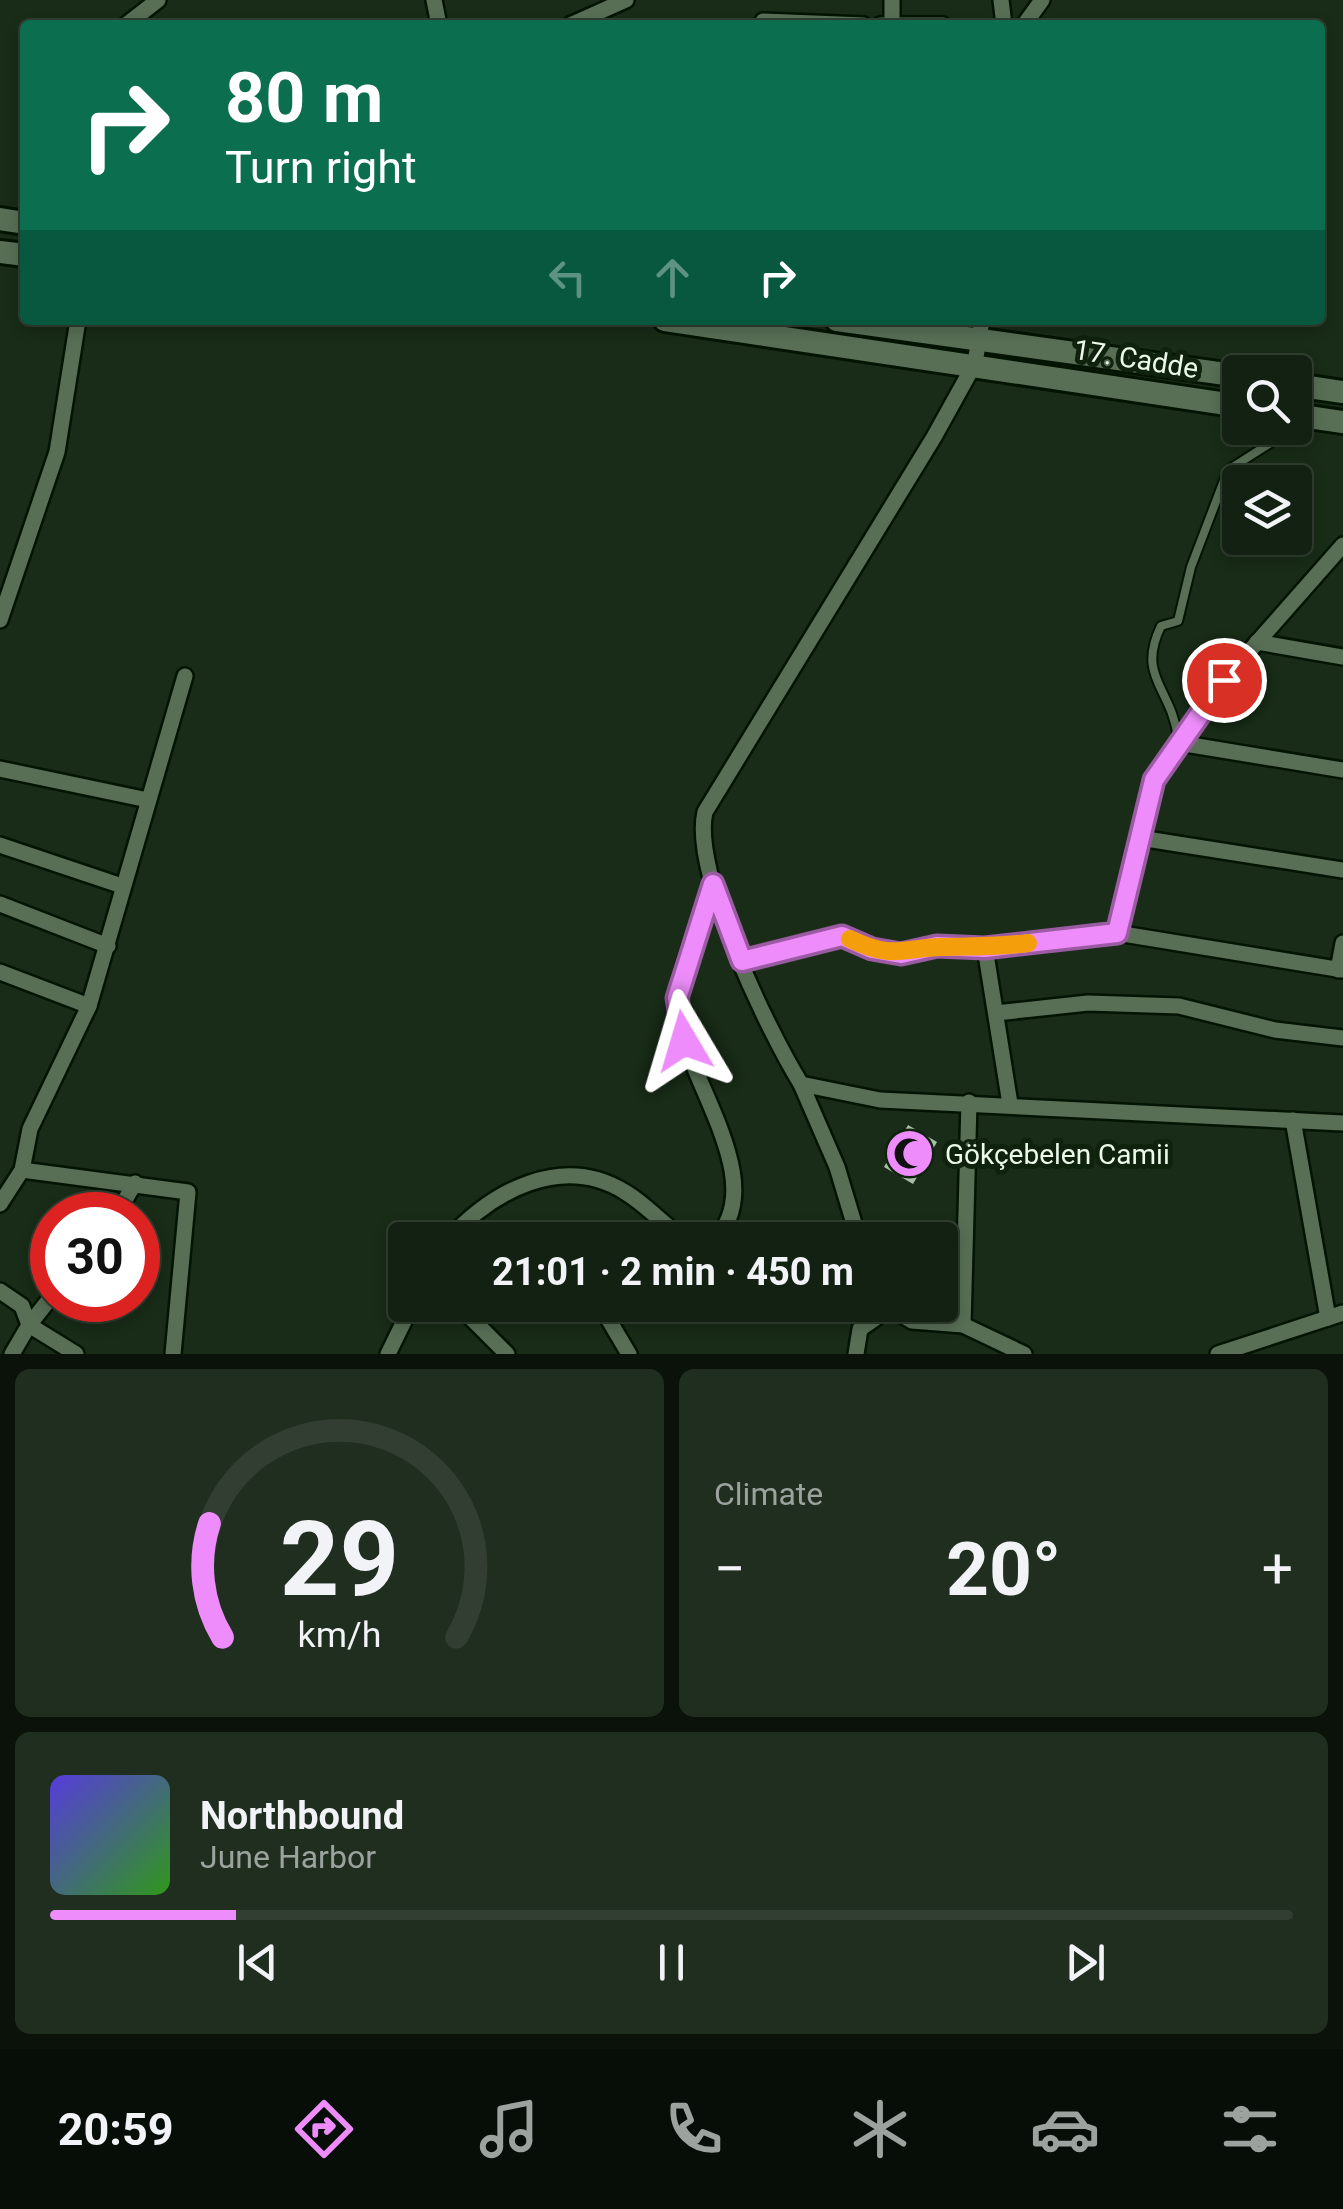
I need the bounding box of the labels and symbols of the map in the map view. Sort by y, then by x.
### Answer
street label: 17. Cadde [1071,333,1201,385]
pin [1182,638,1267,723]
position arrow [632,989,736,1093]
mosque icon: Gökçebelen Camii [884,1128,936,1180]
place label: Gökçebelen Camii [945,1138,1170,1171]
speed limit sign: 30 [30,1192,160,1322]

